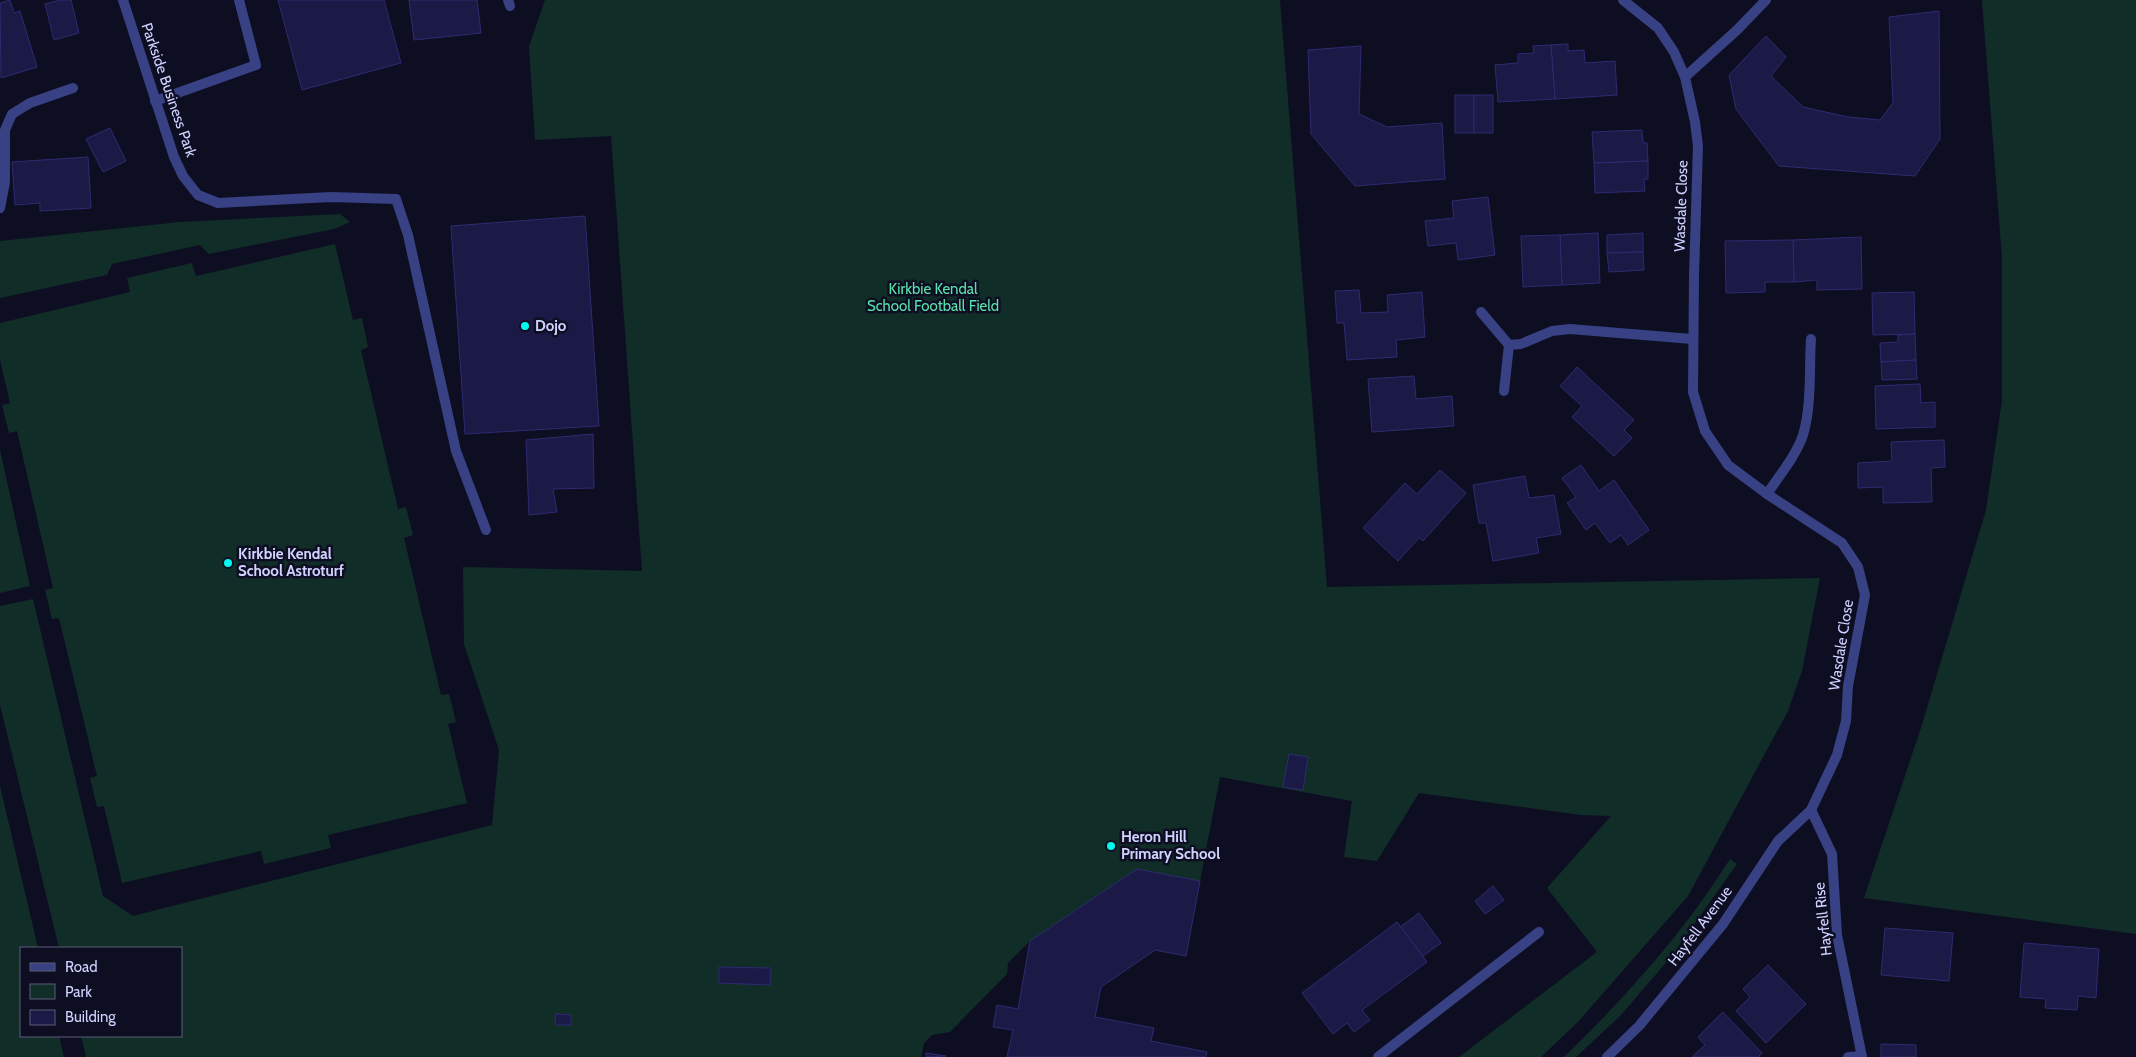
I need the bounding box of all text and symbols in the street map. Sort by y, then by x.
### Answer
street label: Parkside Business Park [138,20,201,160]
street label: Wasdale Close [1670,159,1692,252]
park label: Kirkbie Kendal School Football Field [867,280,999,315]
place label: Dojo [535,317,567,335]
marker: Dojo [519,320,531,332]
place label: Kirkbie Kendal School Astroturf [238,545,344,580]
marker: Kirkbie Kendal School Astroturf [222,557,234,569]
street label: Wasdale Close [1825,598,1857,692]
place label: Heron Hill Primary School [1121,828,1220,863]
marker: Heron Hill Primary School [1105,840,1117,852]
street label: Hayfell Rise [1810,881,1836,957]
street label: Hayfell Avenue [1664,882,1736,970]
legend [20,947,182,1037]
text: Road [65,958,98,976]
text: Park [65,983,92,1001]
text: Building [65,1008,116,1026]

